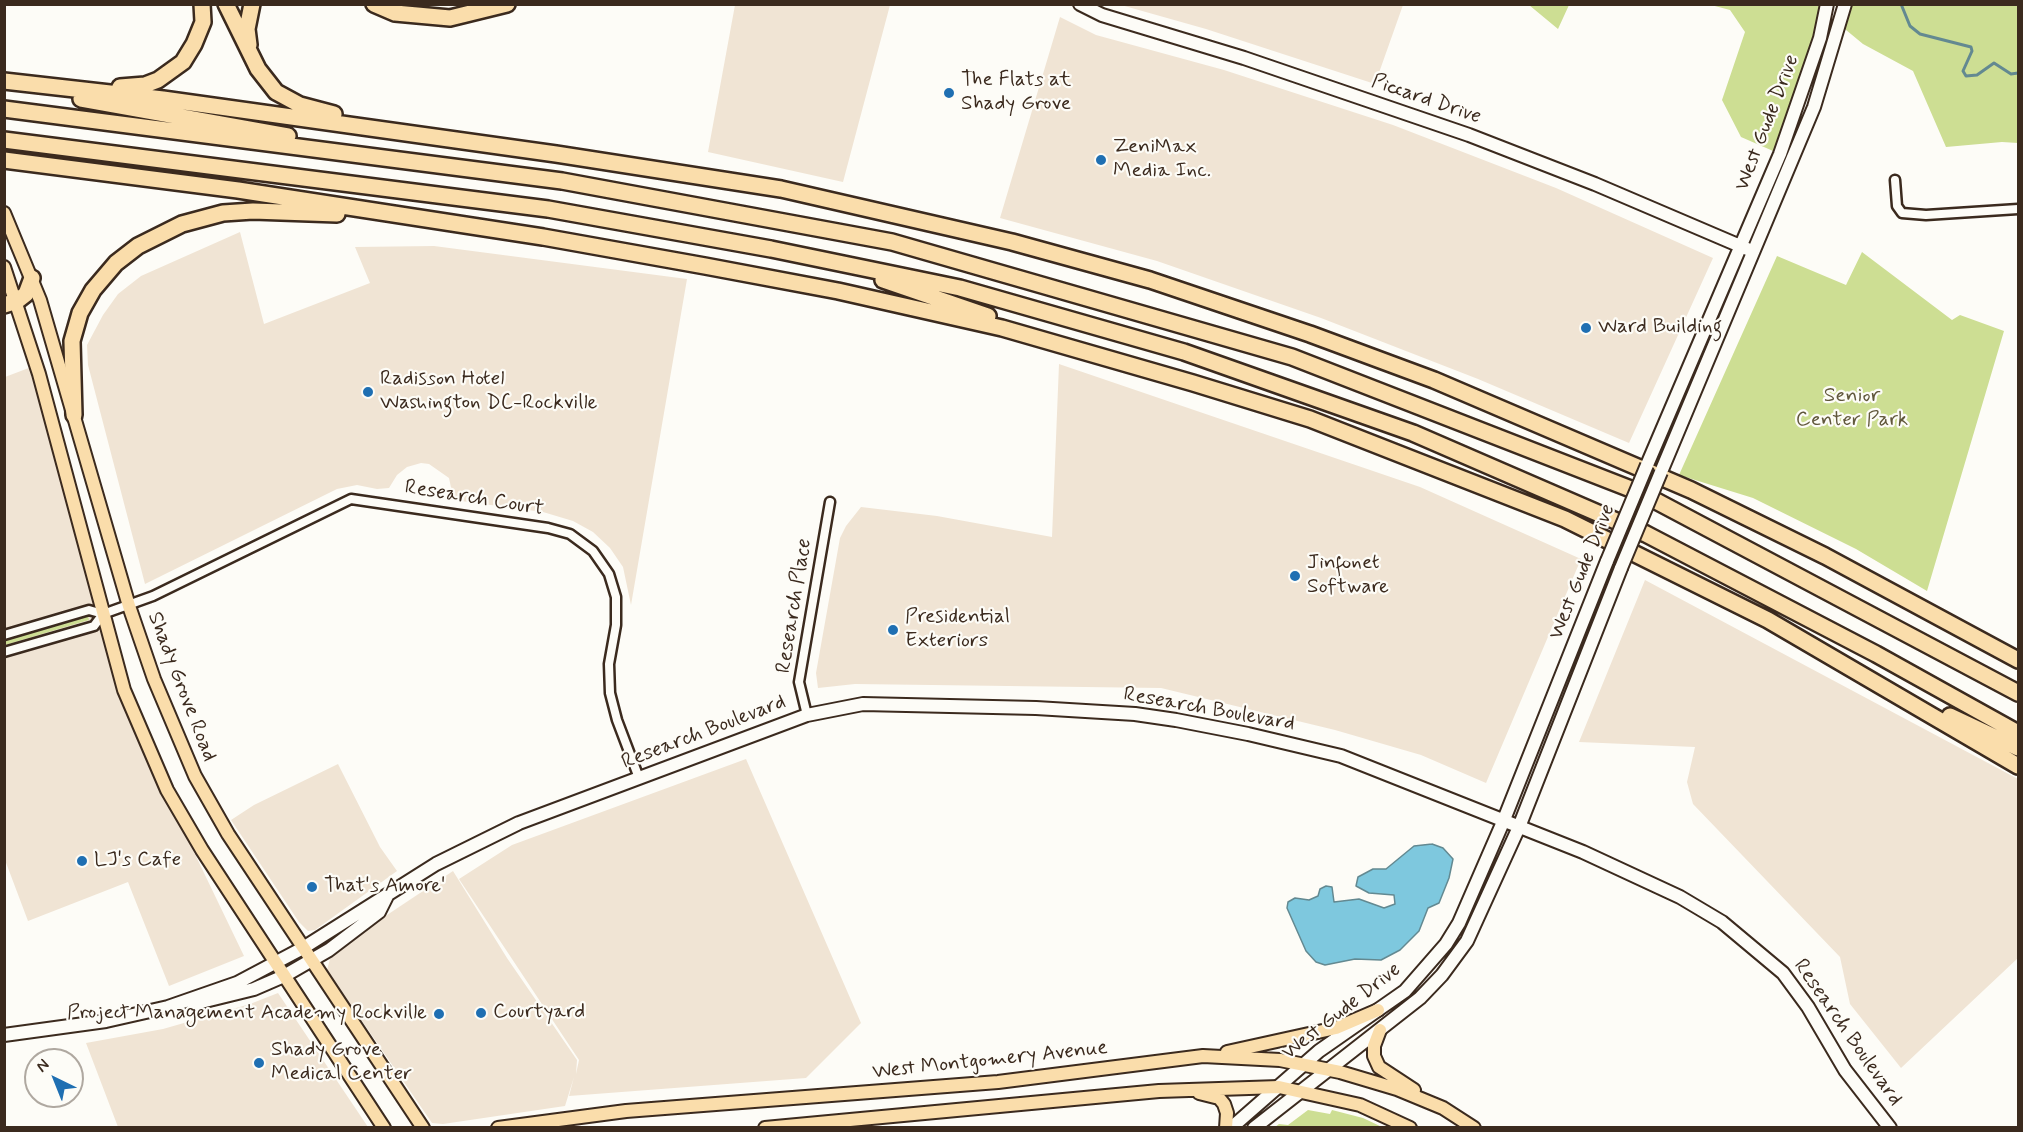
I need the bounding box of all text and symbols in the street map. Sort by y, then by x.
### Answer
street label: West Gude Drive [1730,51,1806,195]
place label: The Flats at Shady Grove [961,68,1071,118]
street label: Piccard Drive [1368,69,1484,131]
marker: The Flats at Shady Grove [942,86,956,100]
place label: ZeniMax Media Inc. [1113,135,1211,185]
marker: ZeniMax Media Inc. [1094,153,1108,167]
place label: Ward Building [1598,315,1722,341]
marker: Ward Building [1579,321,1593,335]
place label: Radisson Hotel Washington DC-Rockville [380,367,597,417]
park label: Senior Center Park [1796,384,1908,434]
marker: Radisson Hotel Washington DC-Rockville [361,385,375,399]
street label: Research Court [403,476,545,522]
street label: West Gude Drive [1544,501,1622,643]
street label: Research Place [772,537,818,675]
place label: Jinfonet Software [1307,551,1389,601]
marker: Jinfonet Software [1288,569,1302,583]
place label: Presidential Exteriors [905,605,1010,655]
street label: Shady Grove Road [141,609,221,765]
marker: Presidential Exteriors [886,623,900,637]
street label: Research Boulevard [1121,683,1297,737]
street label: Research Boulevard [619,690,789,776]
place label: LJ's Cafe [94,848,181,874]
marker: LJ's Cafe [75,854,89,868]
place label: That's Amore' [324,874,446,900]
marker: That's Amore' [305,880,319,894]
street label: Research Boulevard [1787,955,1907,1111]
street label: West Gude Drive [1278,958,1406,1066]
place label: Courtyard [493,1000,585,1026]
place label: Project Management Academy Rockville [67,1001,427,1027]
marker: Courtyard [474,1006,488,1020]
marker: Project Management Academy Rockville [432,1007,446,1021]
street label: West Montgomery Avenue [871,1036,1109,1086]
place label: Shady Grove Medical Center [271,1038,412,1088]
north arrow [24,1048,84,1108]
text: N [32,1055,54,1077]
marker: Shady Grove Medical Center [252,1056,266,1070]

